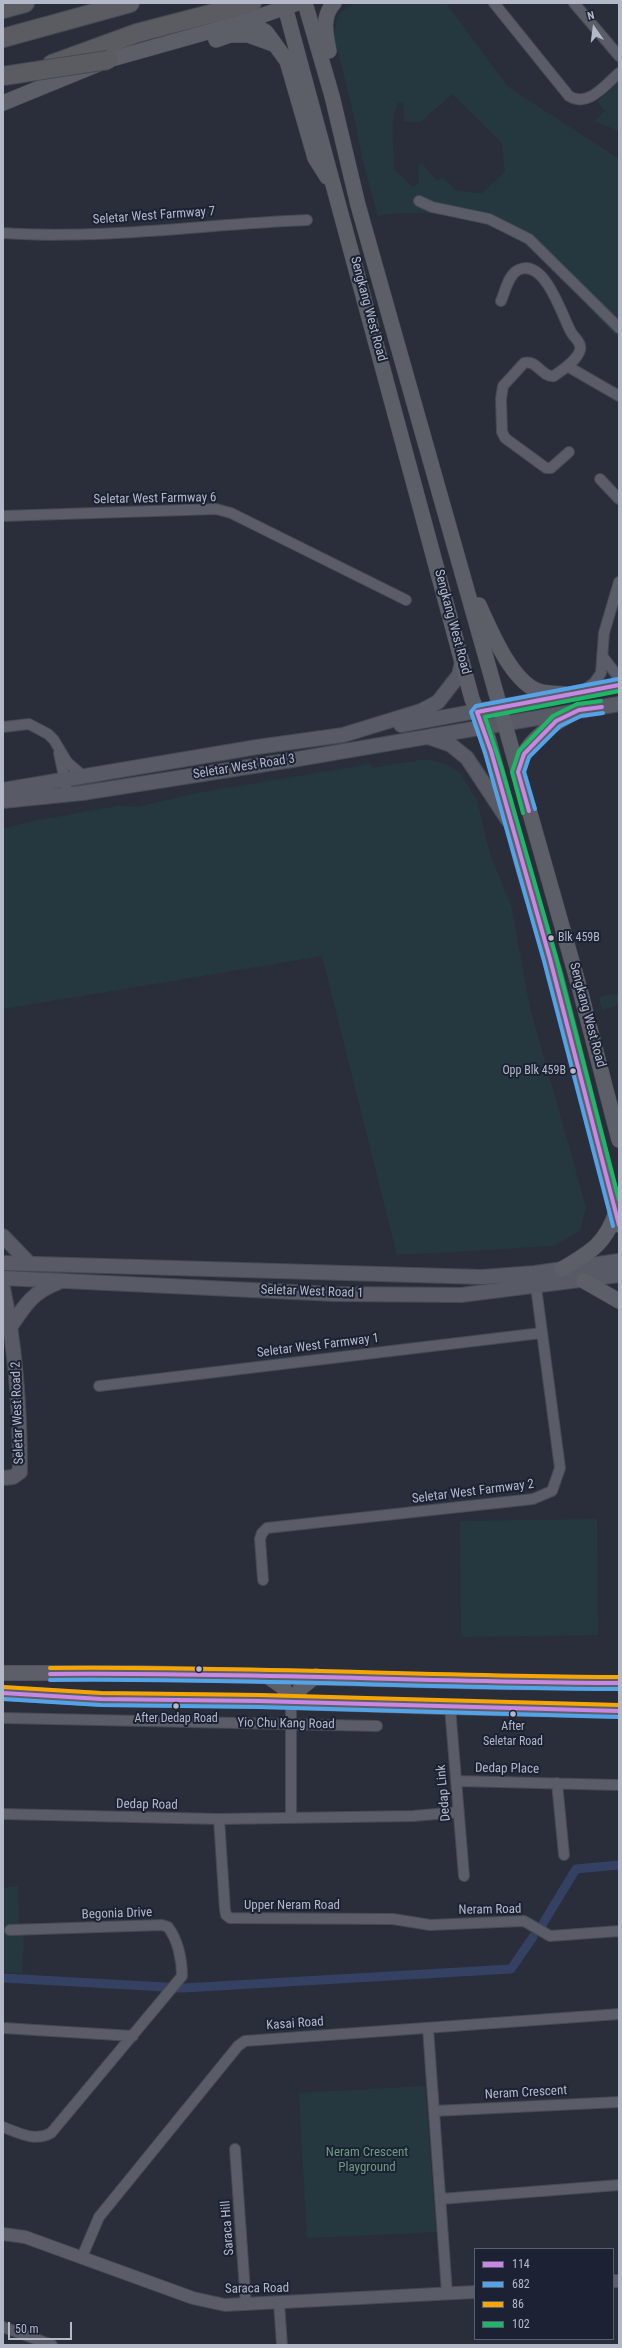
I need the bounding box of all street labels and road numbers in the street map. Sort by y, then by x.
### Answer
street label: Seletar West Farmway 7 [92,204,216,228]
street label: Sengkang West Road [346,255,390,363]
street label: Seletar West Farmway 6 [93,490,217,508]
street label: Sengkang West Road [430,568,474,676]
street label: Seletar West Road 3 [192,751,296,783]
street label: Sengkang West Road [565,961,609,1069]
street label: Seletar West Road 1 [260,1282,364,1302]
street label: Seletar West Farmway 1 [256,1331,380,1361]
street label: Seletar West Road 2 [8,1361,28,1465]
street label: Seletar West Farmway 2 [411,1477,535,1507]
street label: Yio Chu Kang Road [237,1715,335,1733]
street label: Dedap Place [475,1761,539,1777]
street label: Dedap Link [434,1764,454,1822]
street label: Dedap Road [116,1797,178,1813]
street label: Upper Neram Road [244,1898,340,1914]
street label: Neram Road [458,1902,522,1918]
street label: Begonia Drive [81,1905,153,1923]
street label: Kasai Road [266,2014,324,2034]
street label: Neram Crescent [484,2083,568,2103]
street label: Saraca Hill [218,2200,238,2256]
street label: Saraca Road [225,2281,289,2297]

